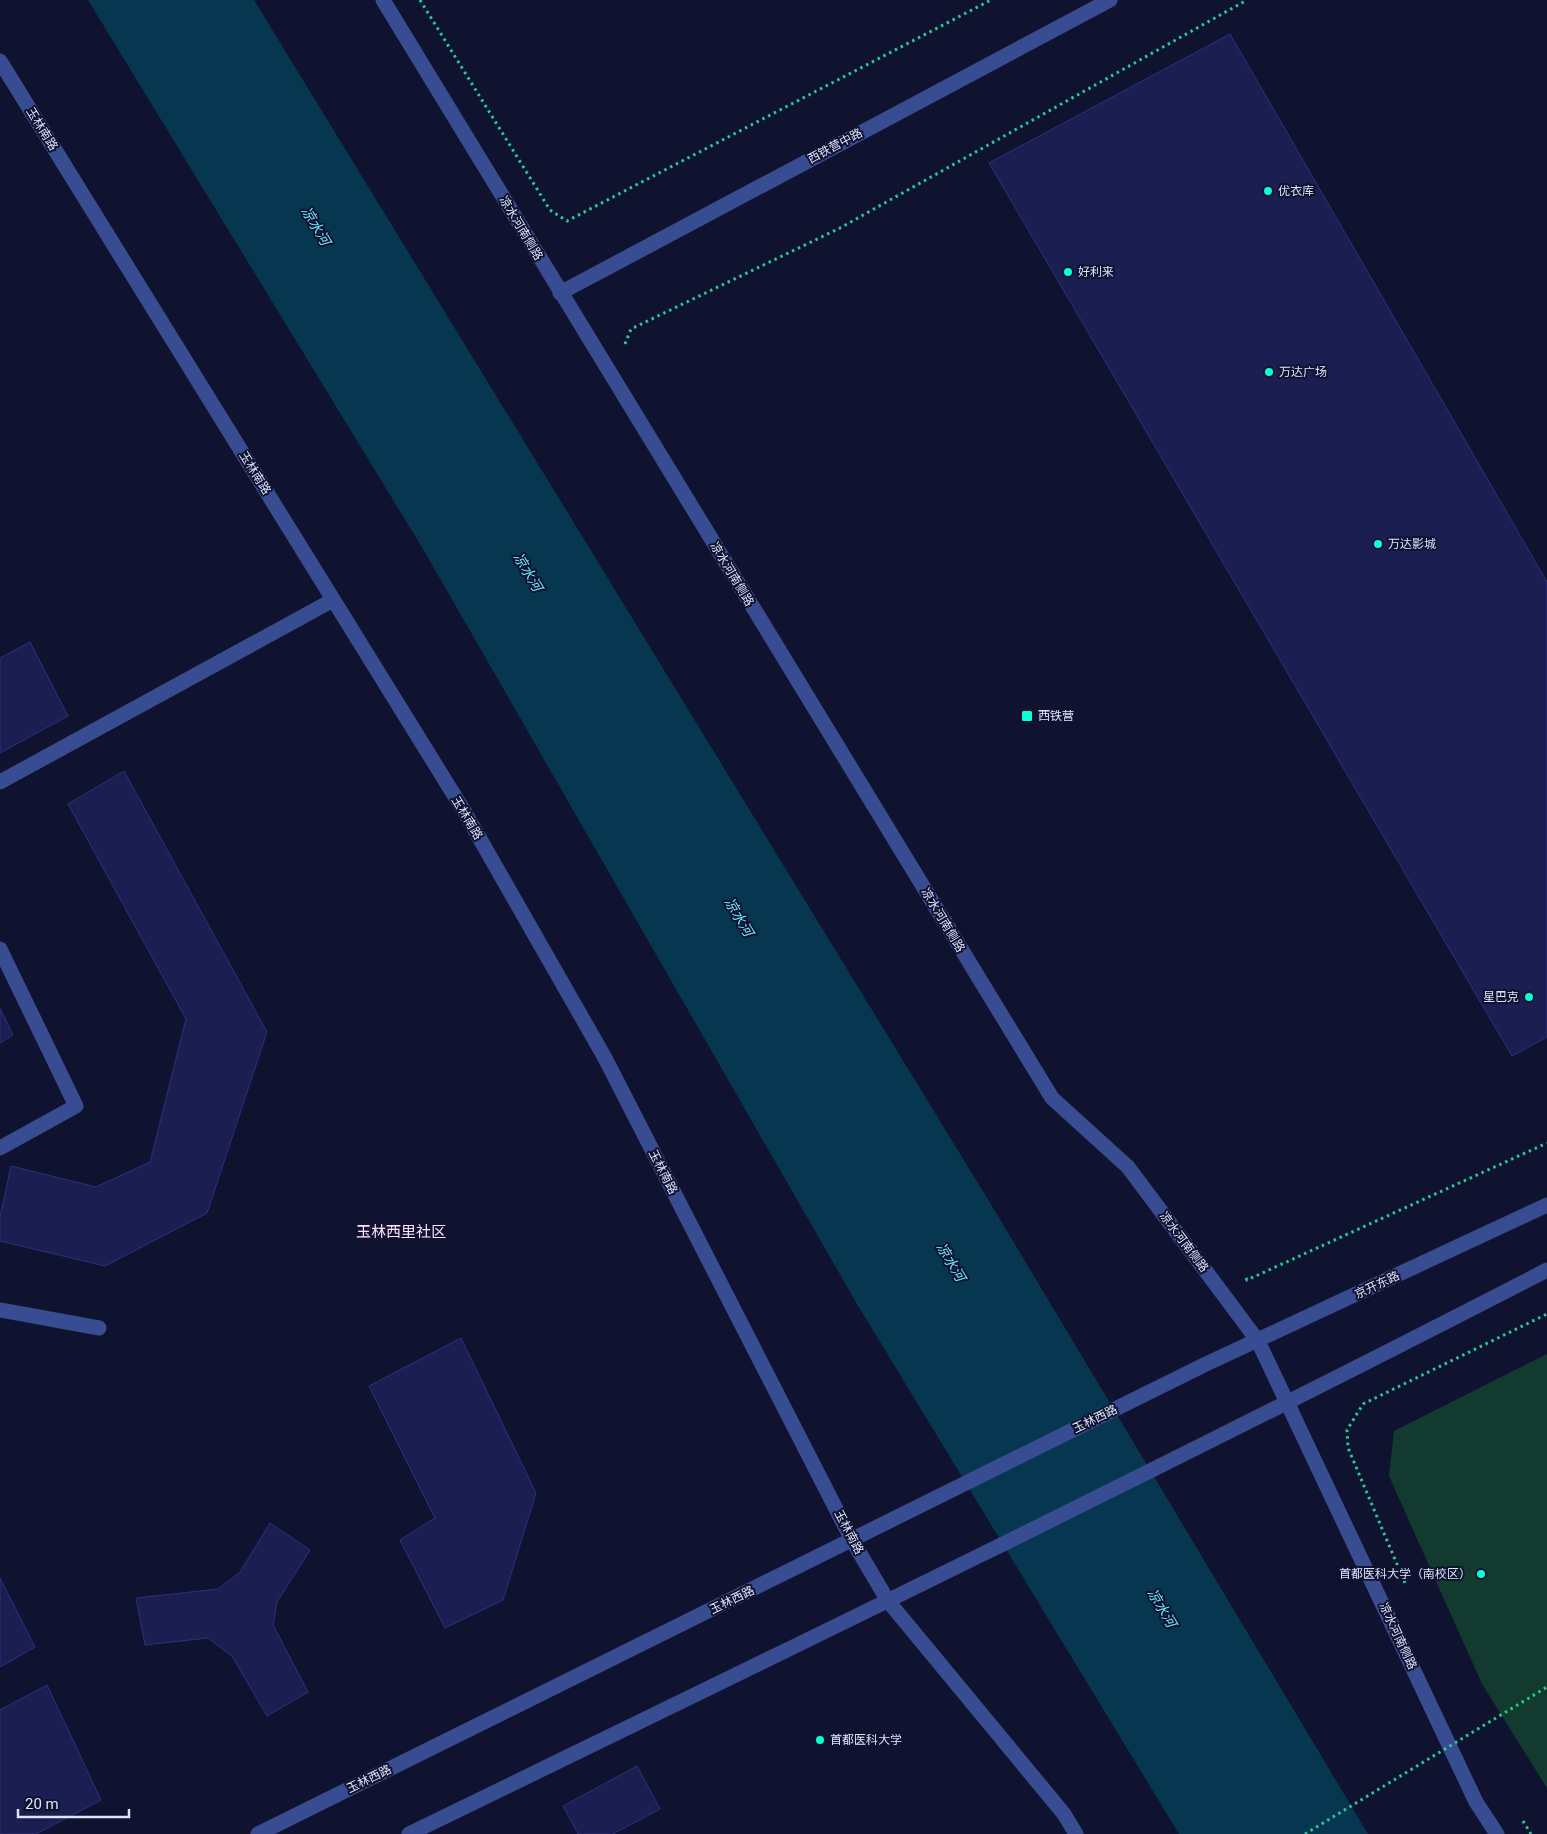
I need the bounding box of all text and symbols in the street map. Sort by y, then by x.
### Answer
street label: 玉林南路 [23,105,61,153]
street label: 西铁营中路 [805,126,865,166]
place label: 优衣库 [1278,184,1314,198]
marker: 优衣库 [1262,185,1274,197]
street label: 凉水河南侧路 [496,194,546,262]
water label: 凉水河 [298,204,335,251]
place label: 好利来 [1078,265,1114,279]
marker: 好利来 [1062,266,1074,278]
place label: 万达广场 [1279,365,1327,379]
marker: 万达广场 [1263,366,1275,378]
street label: 玉林南路 [236,449,274,497]
place label: 万达影城 [1388,537,1436,551]
marker: 万达影城 [1372,538,1384,550]
street label: 凉水河南侧路 [707,540,757,608]
water label: 凉水河 [510,550,547,597]
marker: 西铁营 [1020,709,1034,723]
place label: 西铁营 [1038,709,1074,723]
street label: 玉林南路 [449,794,485,842]
street label: 凉水河南侧路 [918,886,968,954]
water label: 凉水河 [721,895,758,942]
place label: 星巴克 [1483,990,1519,1004]
marker: 星巴克 [1523,991,1535,1003]
street label: 玉林南路 [646,1147,680,1197]
street label: 凉水河南侧路 [1157,1209,1211,1275]
district label: 玉林西里社区 [356,1223,446,1241]
water label: 凉水河 [933,1240,970,1287]
street label: 京开东路 [1352,1269,1402,1301]
street label: 玉林西路 [1070,1402,1120,1436]
street label: 玉林南路 [832,1508,866,1556]
place label: 首都医科大学（南校区） [1339,1567,1471,1581]
marker: 首都医科大学（南校区） [1475,1568,1487,1580]
street label: 玉林西路 [707,1583,757,1617]
water label: 凉水河 [1144,1586,1181,1633]
street label: 凉水河南侧路 [1376,1600,1420,1672]
place label: 首都医科大学 [830,1733,902,1747]
marker: 首都医科大学 [814,1734,826,1746]
street label: 玉林西路 [344,1762,394,1796]
scale bar [18,1786,129,1818]
text: 20 m [25,1795,59,1813]

